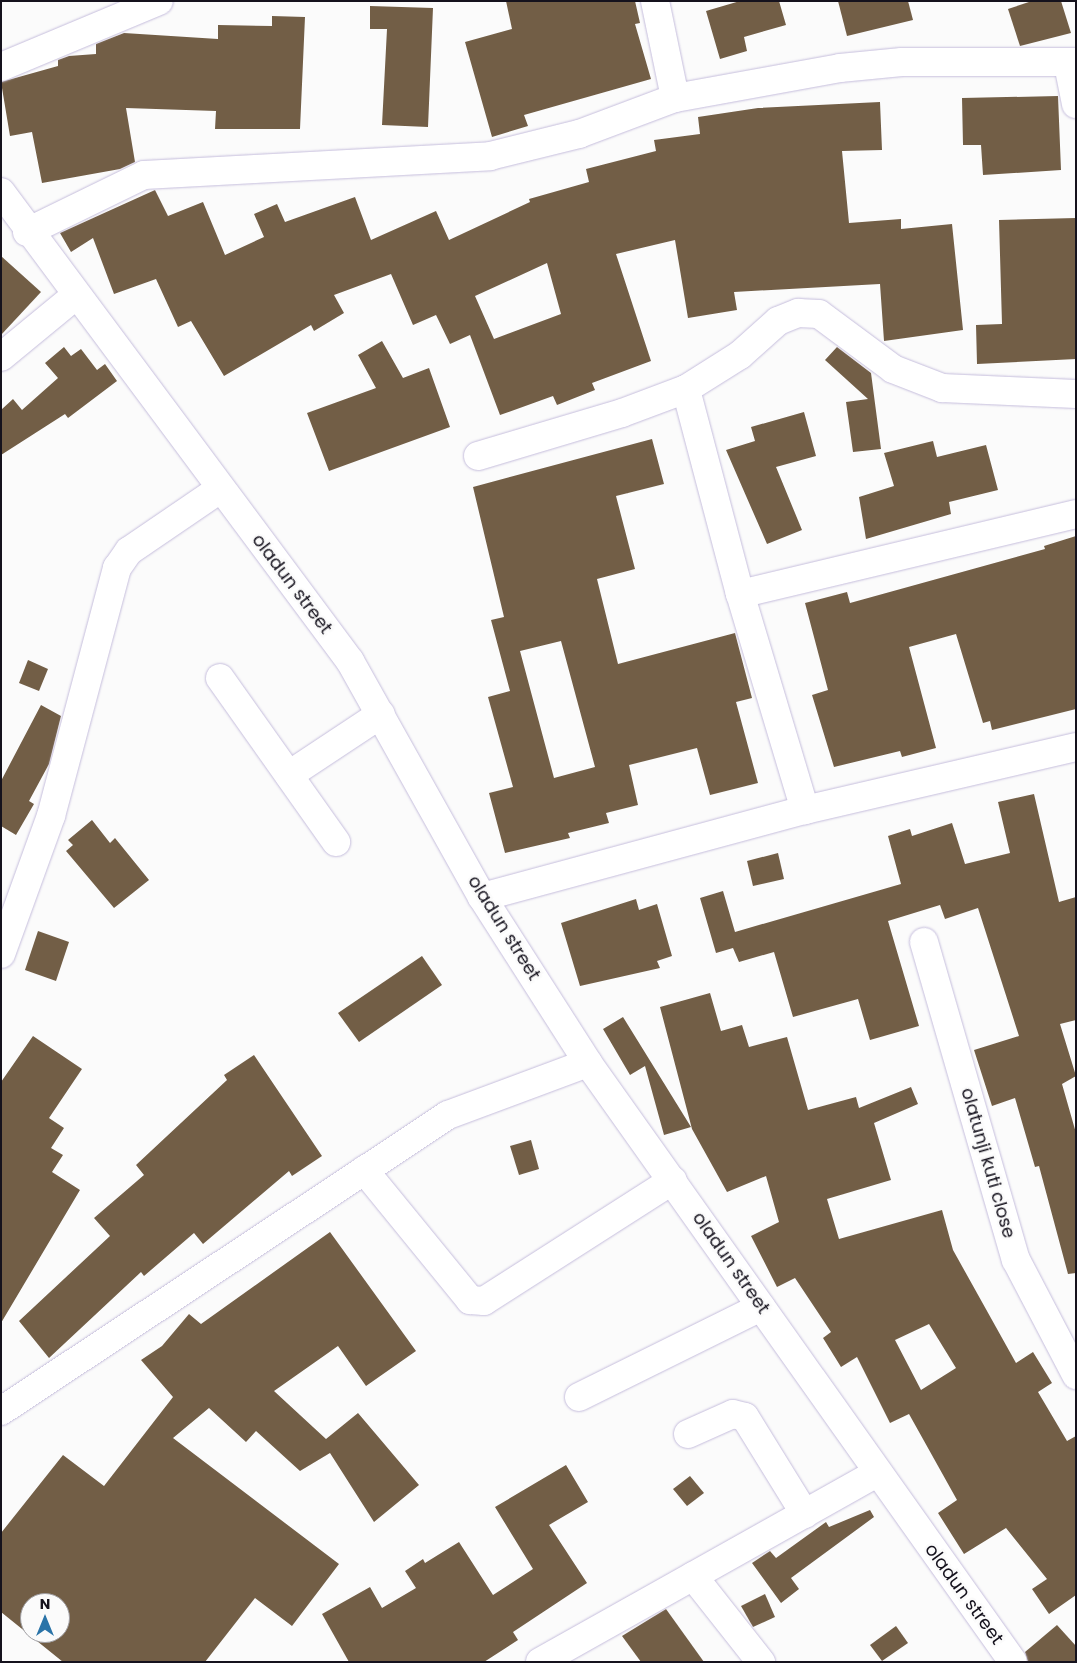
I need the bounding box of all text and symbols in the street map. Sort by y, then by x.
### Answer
street label: oladun street [247,530,337,638]
street label: oladun street [463,872,545,984]
street label: olatunji kuti close [956,1085,1020,1241]
street label: oladun street [688,1208,774,1318]
street label: oladun street [920,1539,1008,1649]
north arrow [20,1593,70,1643]
text: N [40,1594,50,1614]

